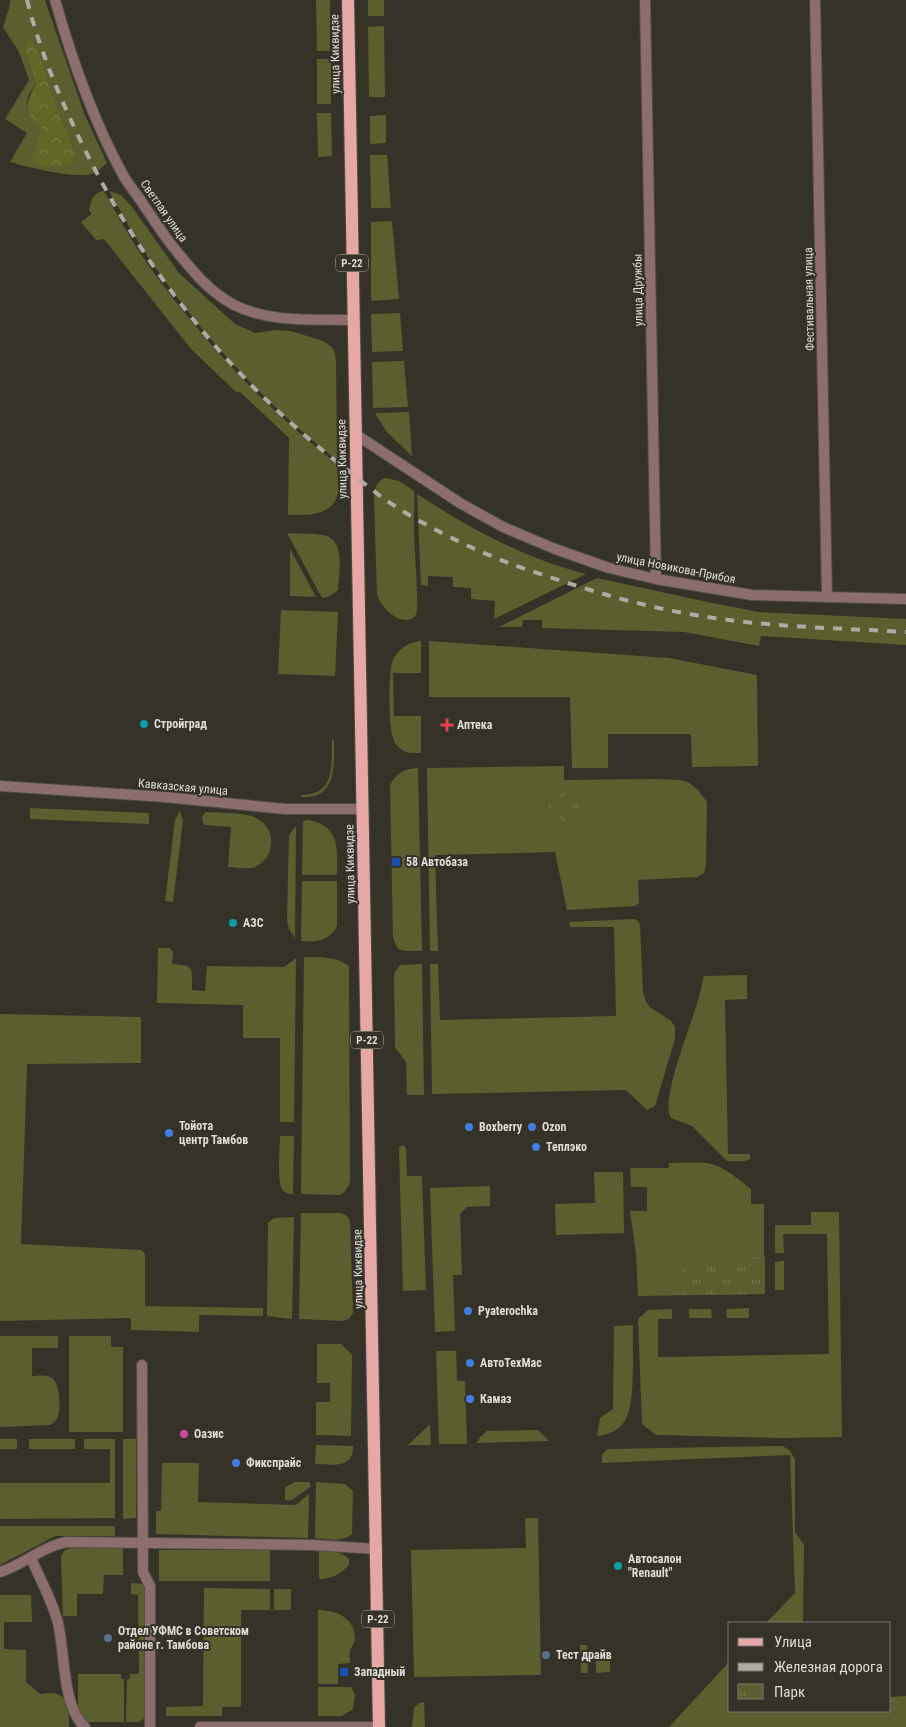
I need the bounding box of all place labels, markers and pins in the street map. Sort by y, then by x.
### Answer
place label: Стройград [154,717,207,731]
marker: Стройград [138,718,150,730]
place label: Аптека [457,718,493,732]
marker: Аптека [441,719,453,731]
place label: 58 Автобаза [406,855,468,869]
marker: 58 Автобаза [390,856,402,868]
place label: АЗС [243,916,264,930]
marker: АЗС [227,917,239,929]
place label: Тойота центр Тамбов [179,1119,248,1147]
place label: Boxberry [479,1120,523,1134]
place label: Ozon [542,1120,567,1134]
marker: Boxberry [463,1121,475,1133]
marker: Ozon [526,1121,538,1133]
marker: Тойота центр Тамбов [163,1127,175,1139]
place label: Теплэко [546,1140,587,1154]
marker: Теплэко [530,1141,542,1153]
place label: Pyaterochka [478,1304,538,1318]
marker: Pyaterochka [462,1305,474,1317]
place label: АвтоТехМас [480,1356,542,1370]
marker: АвтоТехМас [464,1357,476,1369]
place label: Камаз [480,1392,512,1406]
marker: Камаз [464,1393,476,1405]
place label: Оазис [194,1427,224,1441]
marker: Оазис [178,1428,190,1440]
place label: Фикспрайс [246,1456,302,1470]
marker: Фикспрайс [230,1457,242,1469]
place label: Автосалон "Renault" [628,1552,681,1580]
marker: Автосалон "Renault" [612,1560,624,1572]
place label: Отдел УФМС в Советском районе г. Тамбова [118,1624,249,1652]
marker: Отдел УФМС в Советском районе г. Тамбова [102,1632,114,1644]
place label: Тест драйв [556,1648,612,1662]
marker: Тест драйв [540,1649,552,1661]
place label: Западный [354,1665,405,1679]
marker: Западный [338,1666,350,1678]

